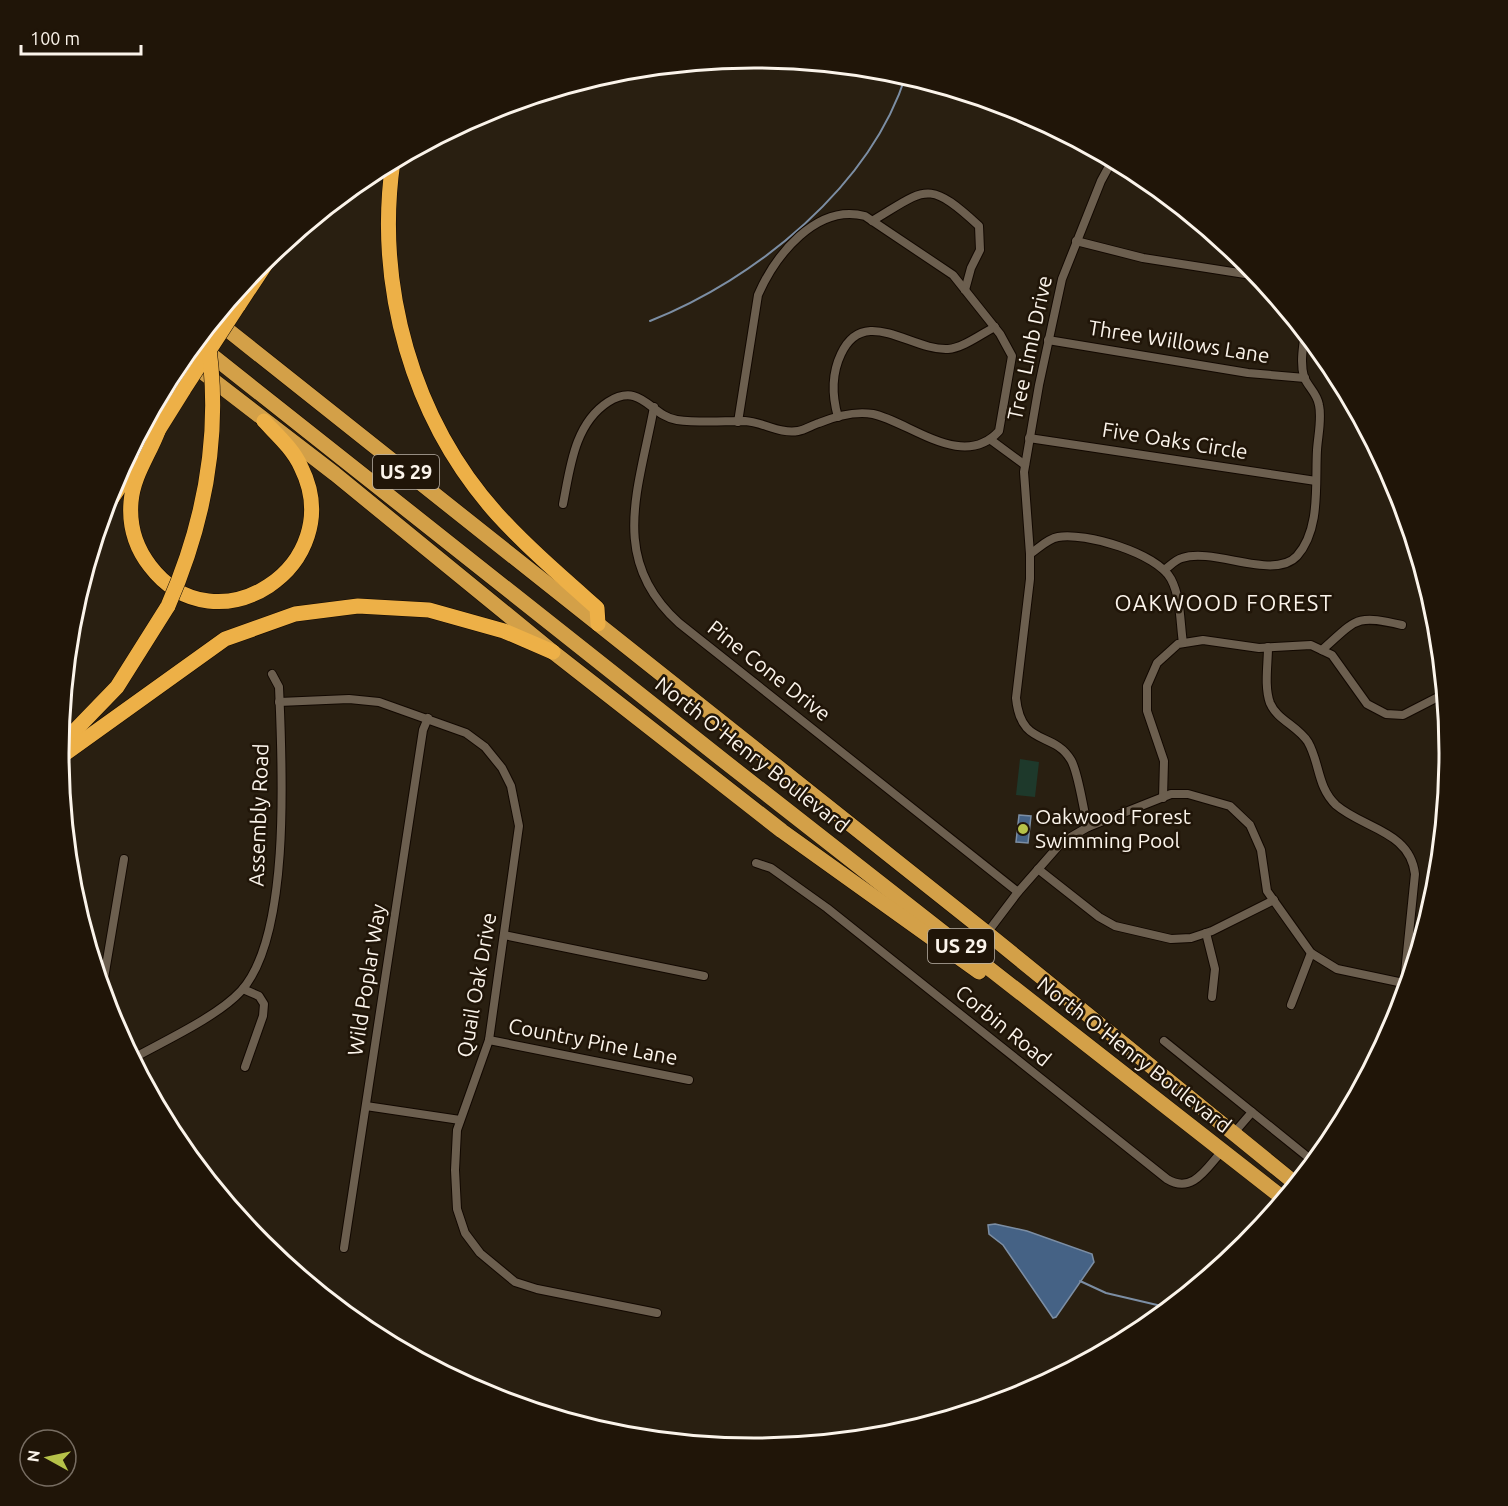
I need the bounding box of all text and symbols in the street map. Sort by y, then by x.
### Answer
scale bar [21,18,141,56]
text: 100 m [30,28,80,48]
street label: Tree Limb Drive [1002,273,1056,422]
street label: Three Willows Lane [1087,315,1271,367]
street label: Five Oaks Circle [1101,417,1250,463]
road number: US 29 [373,455,439,489]
district label: OAKWOOD FOREST [1114,590,1334,615]
street label: Pine Cone Drive [703,615,836,726]
street label: North O'Henry Boulevard [651,671,854,837]
street label: Assembly Road [244,743,272,887]
place label: Oakwood Forest Swimming Pool [1035,804,1191,852]
marker: Oakwood Forest Swimming Pool [1016,822,1030,836]
street label: Wild Poplar Way [342,902,390,1058]
street label: Quail Oak Drive [451,911,501,1059]
road number: US 29 [928,929,994,963]
street label: North O'Henry Boulevard [1033,971,1236,1137]
street label: Corbin Road [951,979,1056,1071]
street label: Country Pine Lane [507,1013,680,1069]
north arrow [18,1428,78,1488]
text: N [23,1449,43,1463]

